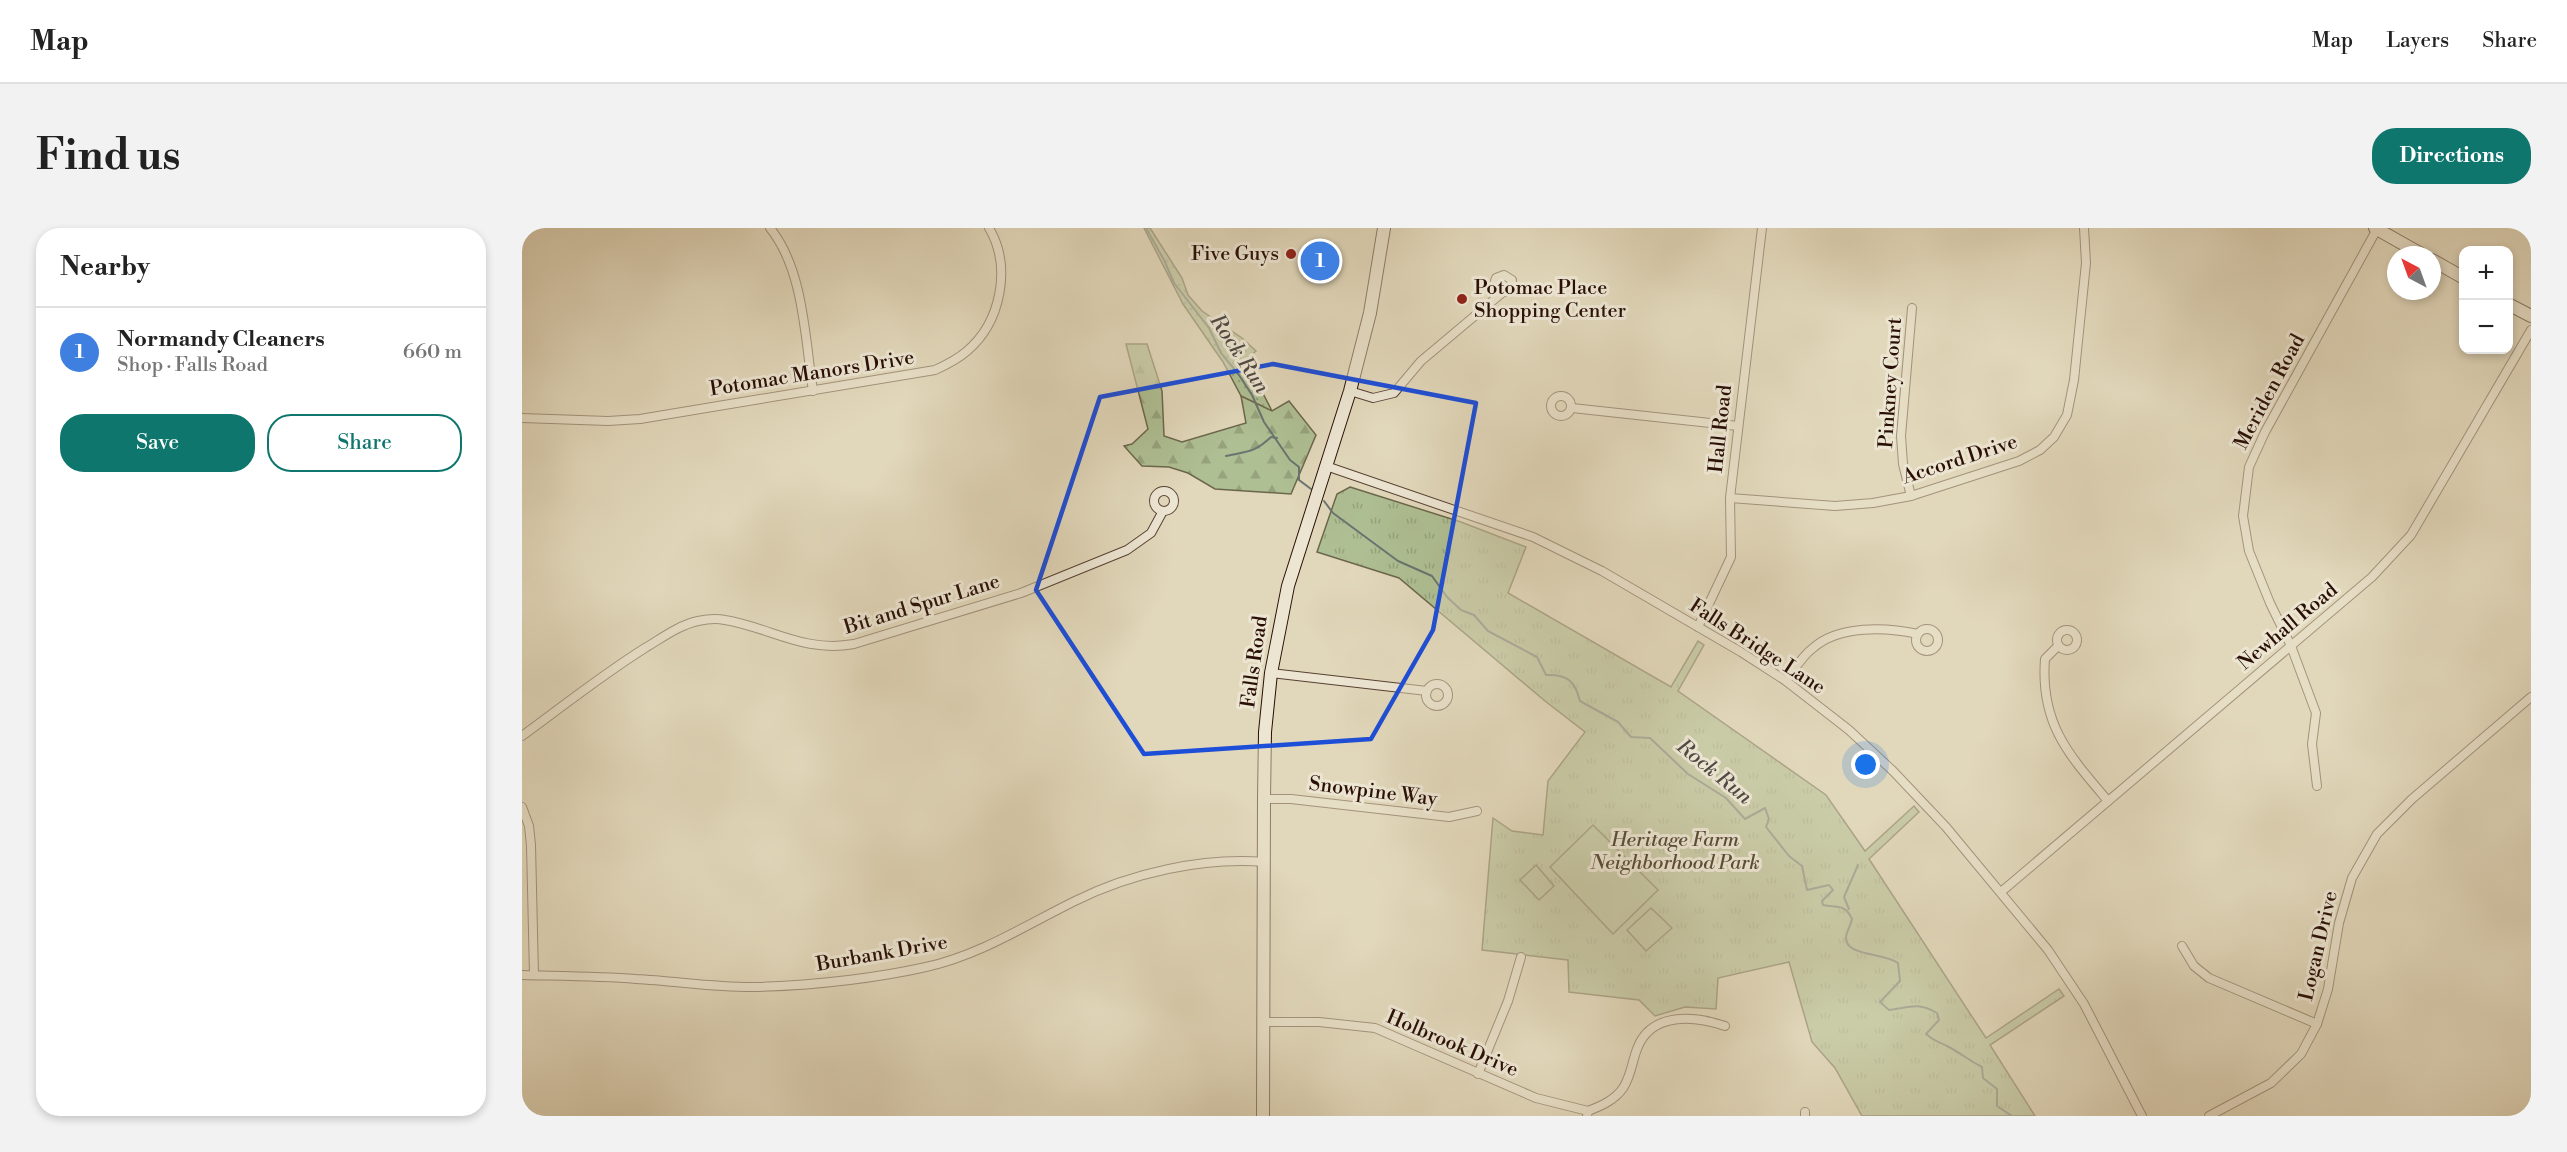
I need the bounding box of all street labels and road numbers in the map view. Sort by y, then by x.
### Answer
street label: Pinkney Court [1874,317,1908,449]
street label: Meriden Road [2229,329,2311,454]
street label: Potomac Manors Drive [708,345,916,403]
street label: Hall Road [1704,383,1738,474]
street label: Accord Drive [1898,430,2021,491]
street label: Bit and Spur Lane [840,569,1003,641]
street label: Newhall Road [2233,578,2344,676]
street label: Falls Bridge Lane [1684,594,1830,700]
street label: Falls Road [1236,614,1274,710]
street label: Snowpine Way [1308,772,1439,812]
street label: Logan Drive [2294,889,2344,1003]
street label: Burbank Drive [813,930,950,978]
street label: Holbrook Drive [1382,1005,1522,1083]

